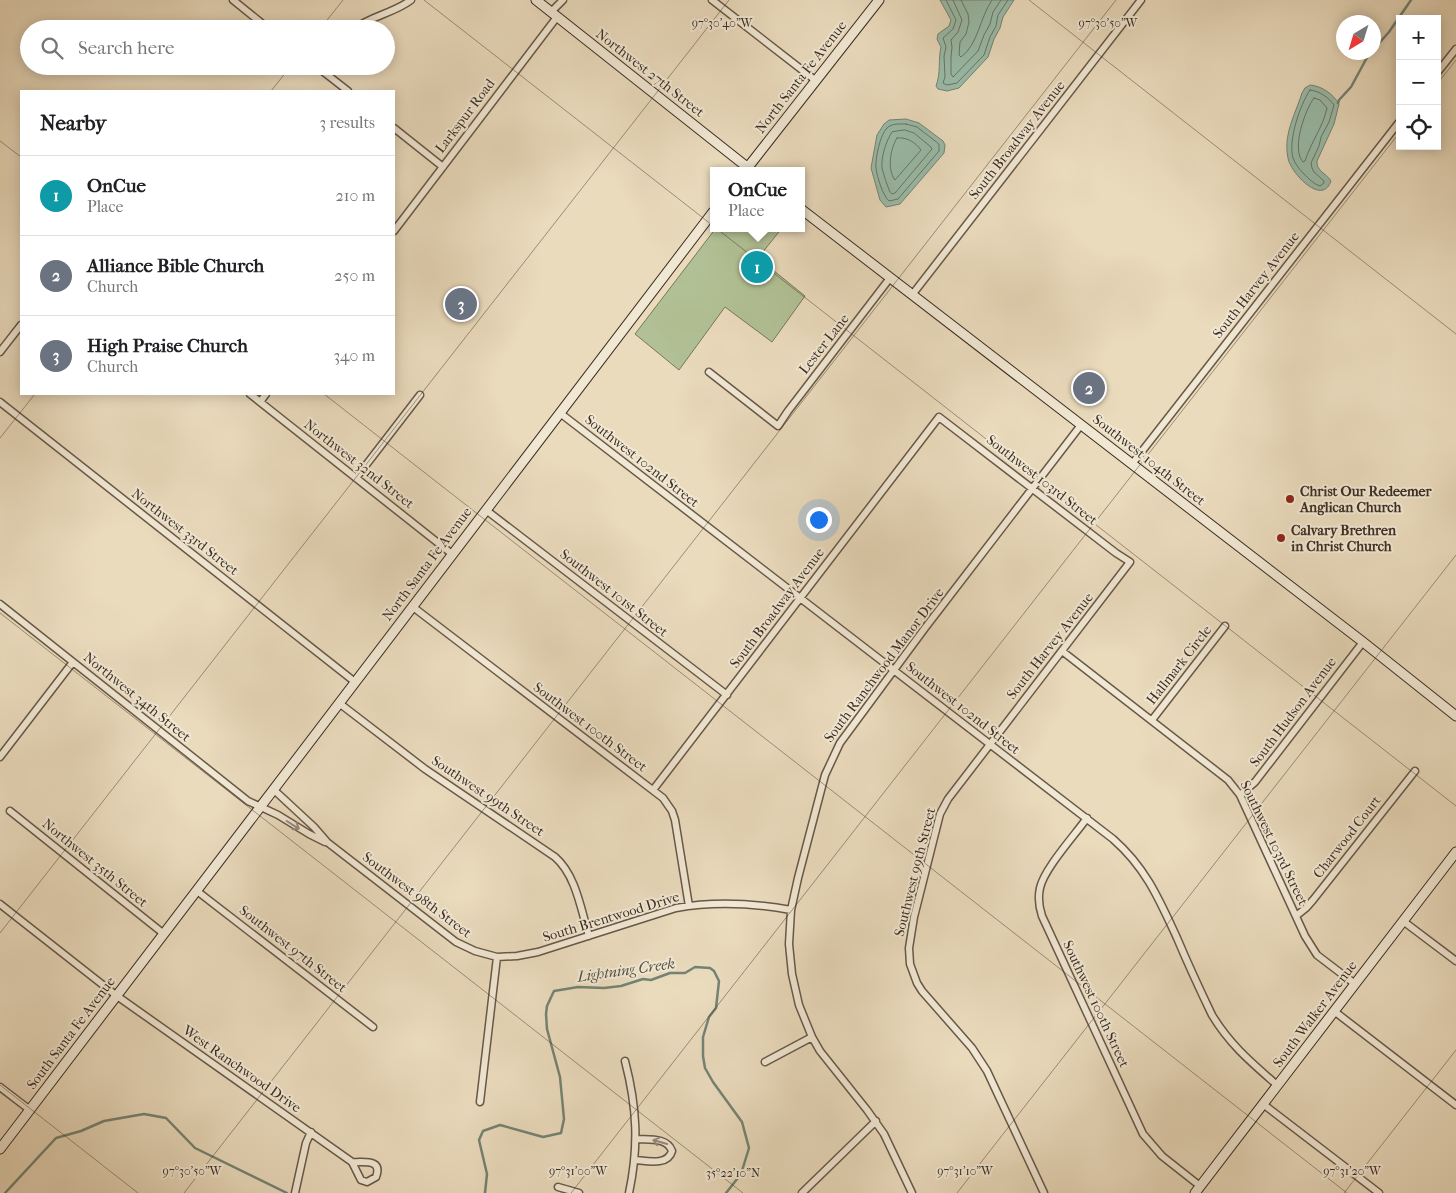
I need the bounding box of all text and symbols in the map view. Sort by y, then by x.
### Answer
north arrow [1336,15,1381,60]
map controls [1396,15,1441,150]
button: + [1396,15,1441,60]
text: 97°30'40"W [692,16,754,30]
text: 97°30'50"W [1079,16,1139,30]
street label: North Santa Fe Avenue [752,17,850,137]
search box [20,20,395,75]
street label: Northwest 27th Street [592,25,708,121]
icon: search [38,34,66,62]
text: Search here [78,37,174,59]
button: − [1396,60,1441,105]
street label: Larkspur Road [432,75,499,157]
street label: South Broadway Avenue [965,77,1069,203]
button: locate [1396,105,1441,150]
text: Nearby [40,111,106,135]
text: 3 results [319,113,375,132]
popup [710,167,805,232]
text: OnCue [87,175,146,197]
text: OnCue [728,179,787,201]
text: 1 [53,186,59,205]
text: 210 m [336,186,375,205]
text: Place [87,197,123,216]
text: Place [728,201,764,220]
street label: South Harvey Avenue [1209,228,1303,342]
pin: 1 [741,248,773,286]
text: Alliance Bible Church [87,255,264,277]
text: 2 [52,266,60,285]
text: 250 m [334,266,375,285]
text: Church [87,277,138,296]
pin: 3 [445,285,477,323]
street label: Lester Lane [795,311,853,377]
text: High Praise Church [87,335,248,357]
text: 3 [53,346,59,365]
text: 340 m [333,346,375,365]
text: Church [87,357,138,376]
pin: 2 [1073,369,1105,407]
street label: Southwest 102nd Street [581,411,703,511]
street label: Southwest 104th Street [1089,411,1209,509]
street label: Northwest 32nd Street [301,416,417,512]
street label: Southwest 103rd Street [983,431,1101,529]
place label: Christ Our Redeemer Anglican Church [1299,483,1432,516]
street label: Northwest 33rd Street [128,485,242,579]
marker: Christ Our Redeemer Anglican Church [1284,493,1296,505]
street label: North Santa Fe Avenue [379,504,475,624]
your location [806,507,832,533]
place label: Calvary Brethren in Christ Church [1290,522,1397,555]
marker: Calvary Brethren in Christ Church [1275,532,1287,544]
street label: South Broadway Avenue [726,544,828,671]
street label: Southwest 101st Street [557,545,671,641]
street label: South Ranchwood Manor Drive [820,584,948,746]
street label: South Harvey Avenue [1003,589,1097,703]
street label: Hallmark Circle [1143,622,1215,708]
street label: Northwest 34th Street [80,649,194,745]
street label: South Hudson Avenue [1246,654,1340,770]
street label: Southwest 102nd Street [902,658,1024,758]
street label: Southwest 100th Street [530,679,650,775]
street label: Southwest 99th Street [428,752,548,840]
street label: Southwest 103rd Street [1236,778,1312,908]
street label: Charwood Court [1309,792,1385,882]
street label: Southwest 99th Street [891,806,939,938]
street label: Northwest 35th Street [39,815,151,911]
one-way arrow [286,820,300,830]
street label: Southwest 98th Street [359,848,475,942]
street label: South Brentwood Drive [541,888,681,946]
street label: Southwest 97th Street [236,902,350,996]
street label: Southwest 100th Street [1059,938,1133,1070]
water label: Lightning Creek [575,954,676,986]
street label: South Walker Avenue [1269,957,1361,1071]
street label: South Santa Fe Avenue [23,973,119,1093]
street label: West Ranchwood Drive [179,1021,305,1116]
one-way arrow [652,1137,668,1147]
text: 97°30'50"W [163,1164,223,1178]
text: 97°31'00"W [549,1164,608,1178]
text: 97°31'10"W [937,1164,994,1178]
text: 97°31'20"W [1323,1164,1382,1178]
text: 35°22'10"N [706,1166,760,1180]

